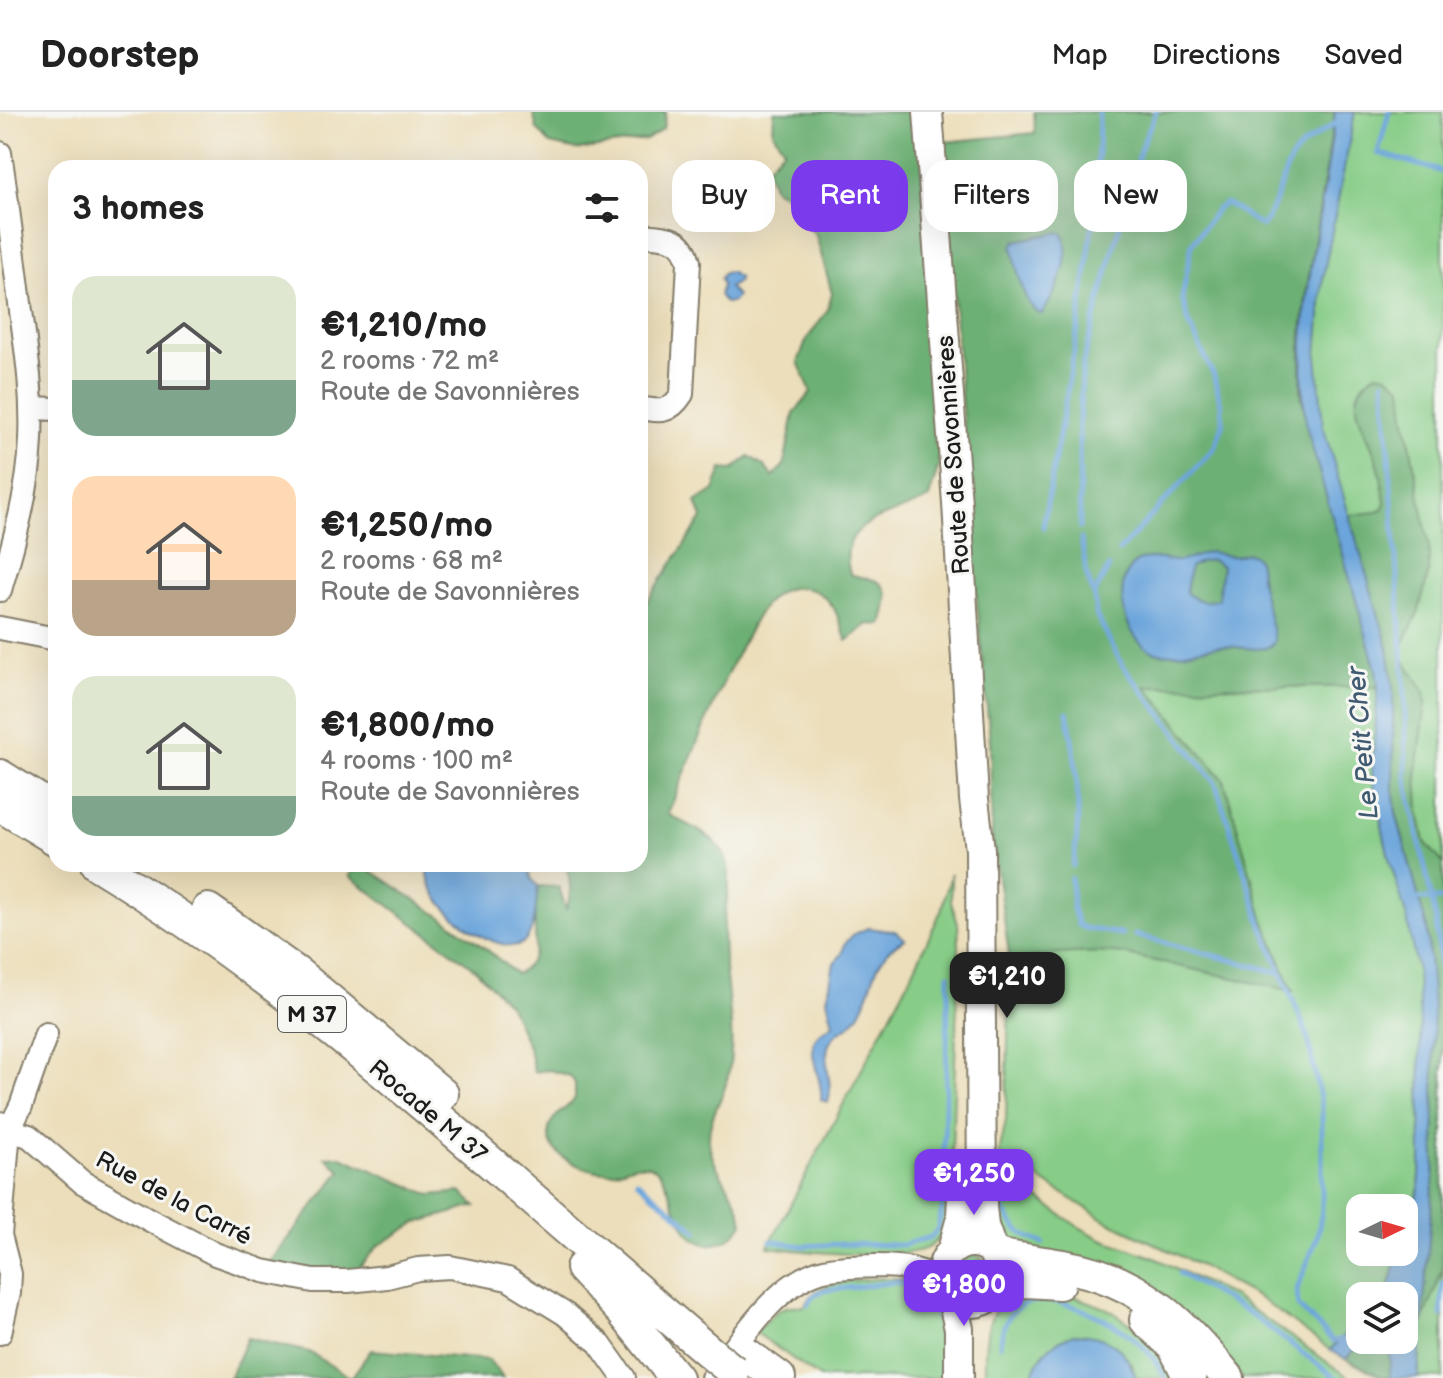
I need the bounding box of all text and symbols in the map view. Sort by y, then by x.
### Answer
text: Doorstep [40,33,199,78]
text: Map [1051,39,1108,72]
text: Directions [1152,39,1280,72]
text: Saved [1324,39,1403,72]
chip: Buy [672,160,775,232]
chip: Rent [791,160,908,232]
chip: Filters [924,160,1058,232]
chip: New [1074,160,1187,232]
icon: filters [580,186,624,230]
text: 3 homes [72,188,204,229]
text: €1,210/mo [320,305,487,346]
icon: home [136,308,232,404]
street label: Route de Savonnières [931,334,976,575]
text: 2 rooms · 72 m² [320,346,499,377]
text: Route de Savonnières [320,377,580,408]
text: €1,250/mo [320,505,493,546]
icon: home [136,508,232,604]
text: 2 rooms · 68 m² [320,546,503,577]
text: Route de Savonnières [320,577,580,608]
water label: Le Petit Cher [1341,664,1386,820]
text: €1,800/mo [320,705,495,746]
icon: home [136,708,232,804]
text: 4 rooms · 100 m² [320,746,513,777]
text: Route de Savonnières [320,777,580,808]
pin: €1,210 [942,952,1072,1020]
text: €1,210 [968,962,1046,993]
road number: M 37 [278,996,346,1032]
street label: Rocade M 37 [363,1054,493,1169]
street label: Rue de la Carré [91,1145,257,1252]
pin: €1,250 [909,1149,1039,1217]
text: €1,250 [932,1159,1016,1190]
north arrow [1346,1194,1418,1266]
map controls [1346,1194,1418,1354]
pin: €1,800 [899,1260,1029,1328]
text: €1,800 [922,1270,1006,1301]
button: layers [1346,1282,1418,1354]

